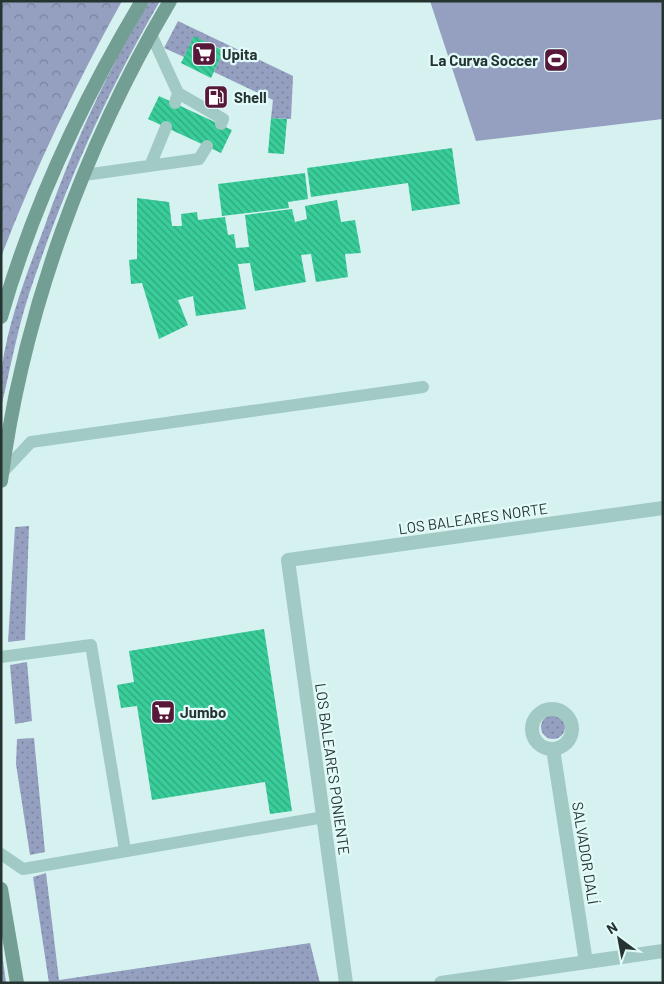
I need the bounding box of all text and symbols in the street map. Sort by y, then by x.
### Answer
supermarket icon: Upita [191,41,217,67]
place label: Upita [222,45,257,63]
sports icon: La Curva Soccer [543,47,569,73]
place label: La Curva Soccer [430,51,538,69]
fuel station icon: Shell [203,84,229,110]
place label: Shell [234,88,267,106]
street label: LOS BALEARES NORTE [397,499,549,537]
street label: LOS BALEARES PONIENTE [312,682,354,856]
supermarket icon: Jumbo [150,699,176,725]
place label: Jumbo [180,703,226,721]
street label: SALVADOR DALÍ [569,800,603,906]
north arrow [594,914,644,964]
text: N [603,918,620,937]

